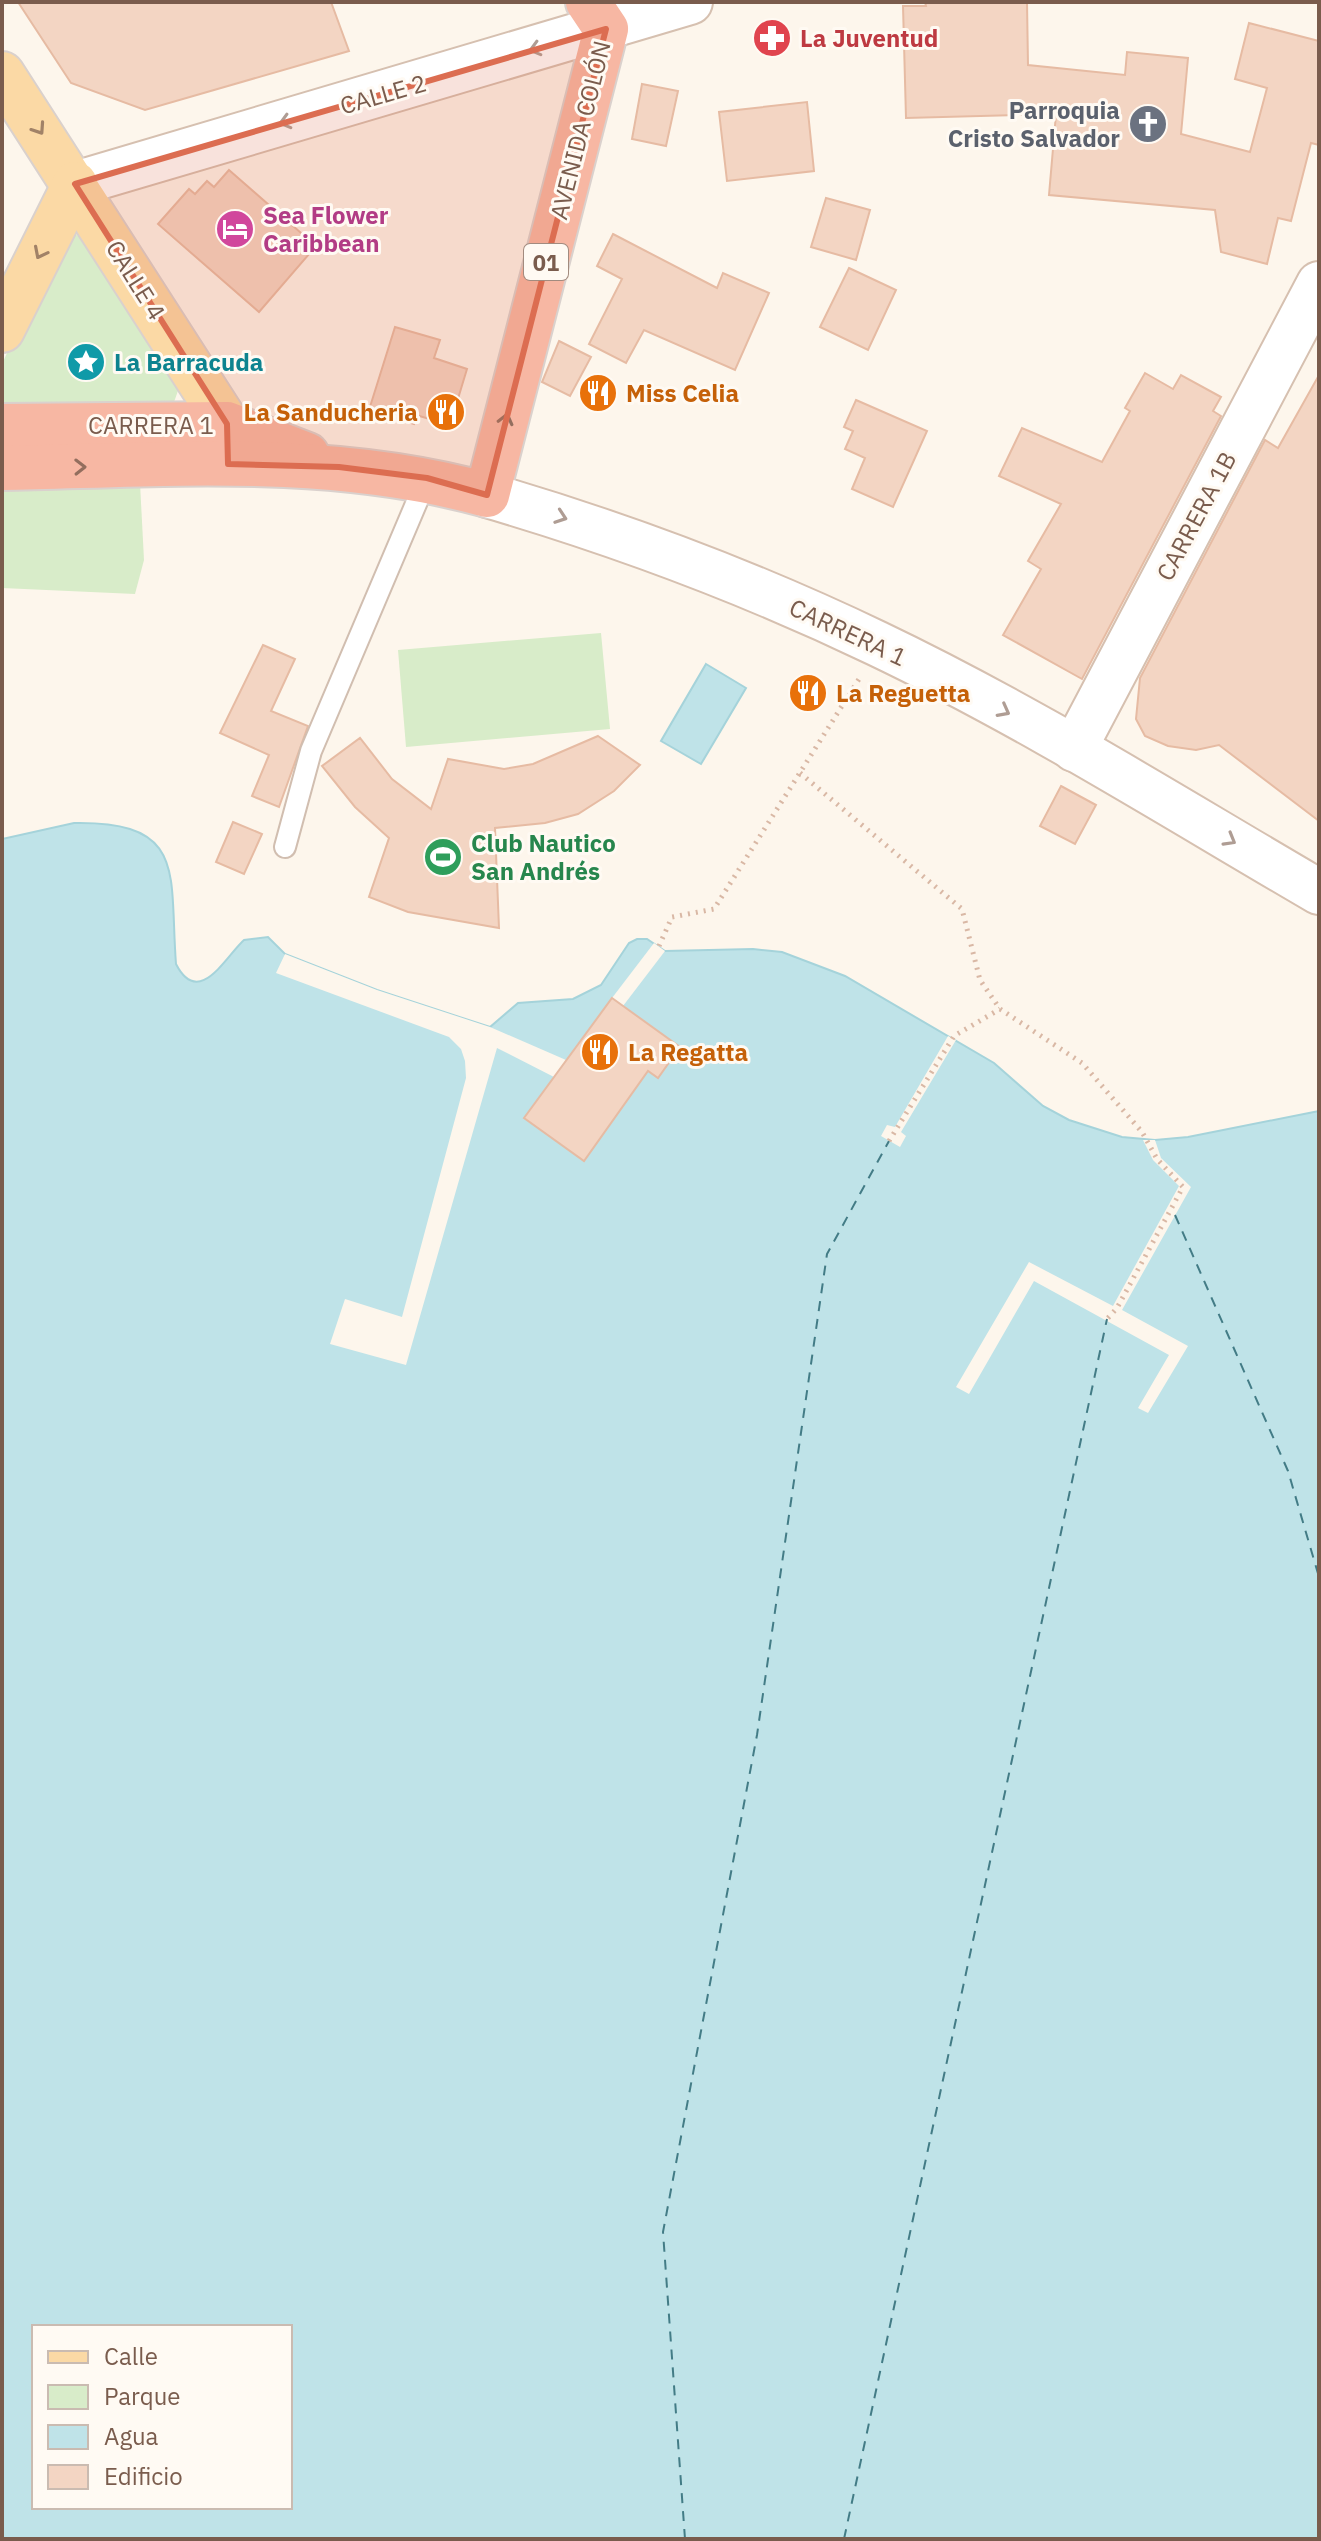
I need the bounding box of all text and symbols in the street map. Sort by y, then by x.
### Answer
pharmacy icon: La Juventud [751,17,793,59]
place label: La Juventud [800,22,938,54]
street label: AVENIDA COLÓN [542,37,618,223]
one-way arrow [528,40,542,57]
street label: CALLE 2 [336,66,430,122]
place label: Parroquia Cristo Salvador [948,94,1120,154]
church icon: Parroquia Cristo Salvador [1127,103,1169,145]
one-way arrow [279,113,293,129]
one-way arrow [29,120,44,135]
place label: Sea Flower Caribbean [263,199,389,259]
hotel icon: Sea Flower Caribbean [214,208,256,250]
street label: CALLE 4 [99,234,173,326]
road number: 01 [524,244,568,280]
one-way arrow [34,245,50,260]
place icon: La Barracuda [65,341,107,383]
place label: La Barracuda [114,346,263,378]
restaurant icon: Miss Celia [577,372,619,414]
place label: Miss Celia [626,377,739,409]
restaurant icon: La Sanducheria [425,391,467,433]
place label: La Sanducheria [244,396,418,428]
street label: CARRERA 1 [88,409,214,441]
one-way arrow [497,413,514,426]
street label: CARRERA 1B [1149,446,1243,586]
one-way arrow [74,458,87,476]
one-way arrow [554,508,568,524]
street label: CARRERA 1 [784,591,912,673]
restaurant icon: La Reguetta [787,672,829,714]
place label: La Reguetta [836,677,970,709]
one-way arrow [995,702,1010,717]
place label: Club Nautico San Andrés [471,827,616,887]
one-way arrow [1221,830,1235,846]
sports icon: Club Nautico San Andrés [422,836,464,878]
restaurant icon: La Regatta [579,1031,621,1073]
place label: La Regatta [628,1036,748,1068]
legend [32,2325,292,2509]
text: Calle [104,2340,158,2372]
text: Parque [104,2380,181,2412]
text: Agua [104,2420,159,2452]
text: Edificio [104,2460,183,2492]

